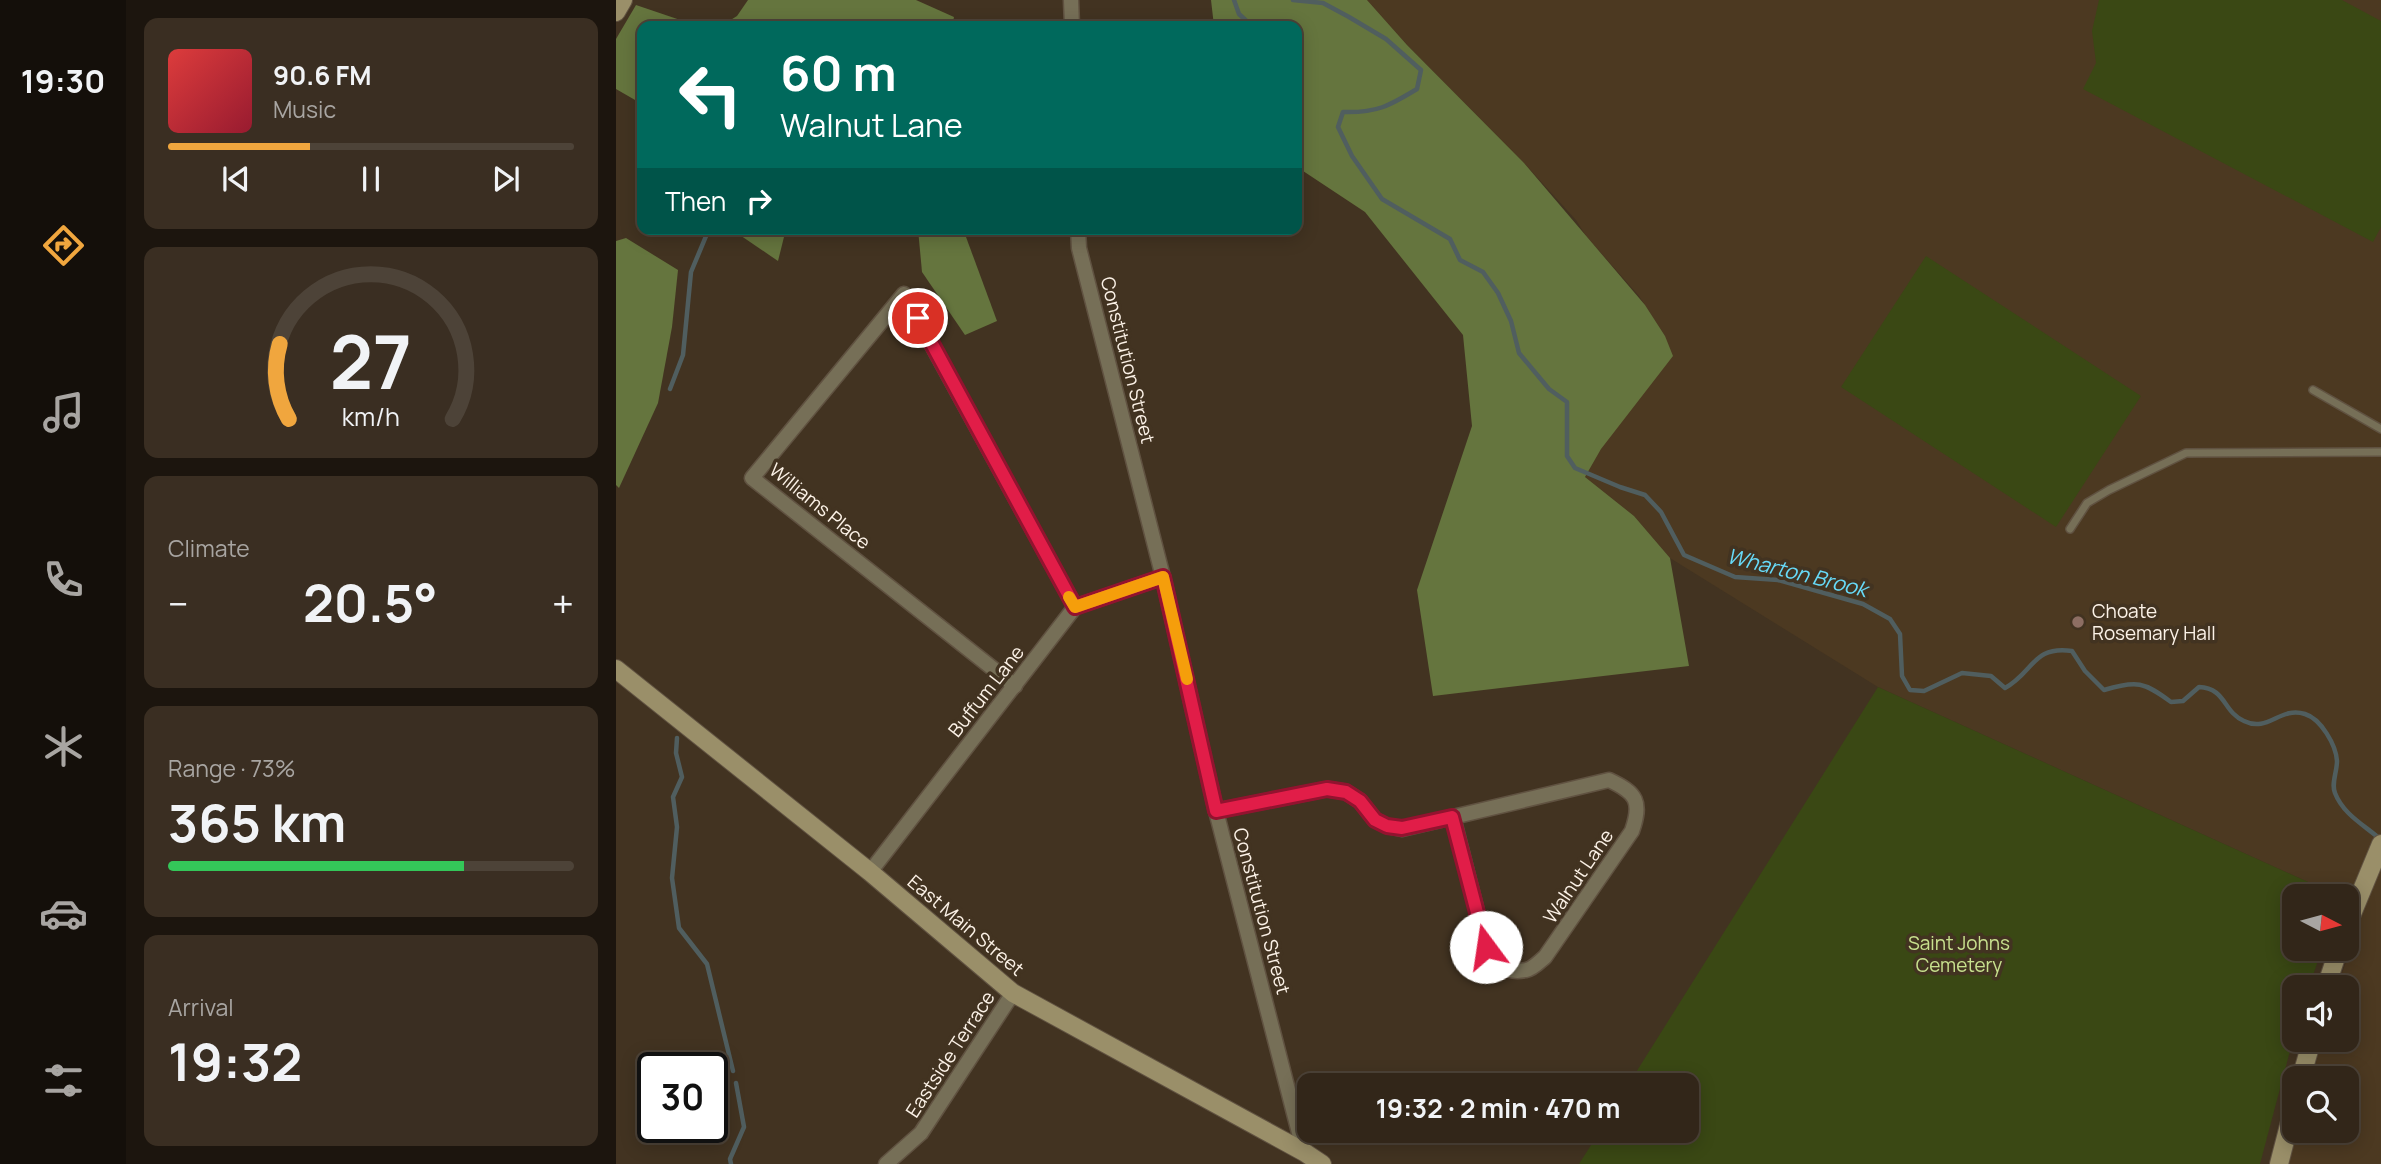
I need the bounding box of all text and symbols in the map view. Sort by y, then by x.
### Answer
text: 60 m [780,39,897,106]
icon: left [665,49,756,140]
text: 90.6 FM [273,57,371,93]
text: 19:30 [21,59,105,103]
text: Music [273,93,336,125]
text: Walnut Lane [780,103,963,147]
icon: previous [217,160,255,198]
icon: pause [352,160,390,198]
icon: next [487,160,525,198]
icon: right [740,182,778,220]
text: Then [665,183,726,219]
icon: directions [39,221,88,270]
street label: Constitution Street [1095,274,1161,446]
pin [888,288,948,348]
icon: arrive [899,299,937,337]
text: 27 [330,311,412,411]
icon: music [39,388,88,437]
text: km/h [342,399,400,434]
street label: Williams Place [764,457,876,555]
text: Climate [168,532,250,564]
water label: Wharton Brook [1724,541,1873,604]
icon: phone [39,555,88,604]
text: 20.5° [303,567,438,638]
text: − [168,577,189,629]
text: + [552,577,574,629]
place label: Choate Rosemary Hall [2092,598,2216,646]
marker: Choate Rosemary Hall [2070,614,2086,630]
street label: Buffum Lane [942,640,1030,742]
icon: climate [39,722,88,771]
text: Range · 73% [168,752,295,784]
text: 365 km [168,787,346,858]
street label: Walnut Lane [1537,824,1619,928]
street label: Constitution Street [1227,825,1297,997]
street label: East Main Street [902,869,1030,981]
north arrow [2282,884,2359,961]
map controls [2282,884,2359,1143]
icon: car [39,889,88,938]
position arrow [1449,910,1523,984]
park label: Saint Johns Cemetery [1908,930,2010,978]
button: sound [2282,975,2359,1052]
street label: Eastside Terrace [899,986,1001,1122]
text: Arrival [168,991,234,1023]
text: 19:32 [168,1026,302,1097]
speed limit sign: 30 [637,1052,728,1143]
icon: filters [39,1056,88,1105]
button: search [2282,1066,2359,1143]
text: 19:32 · 2 min · 470 m [1376,1090,1620,1126]

